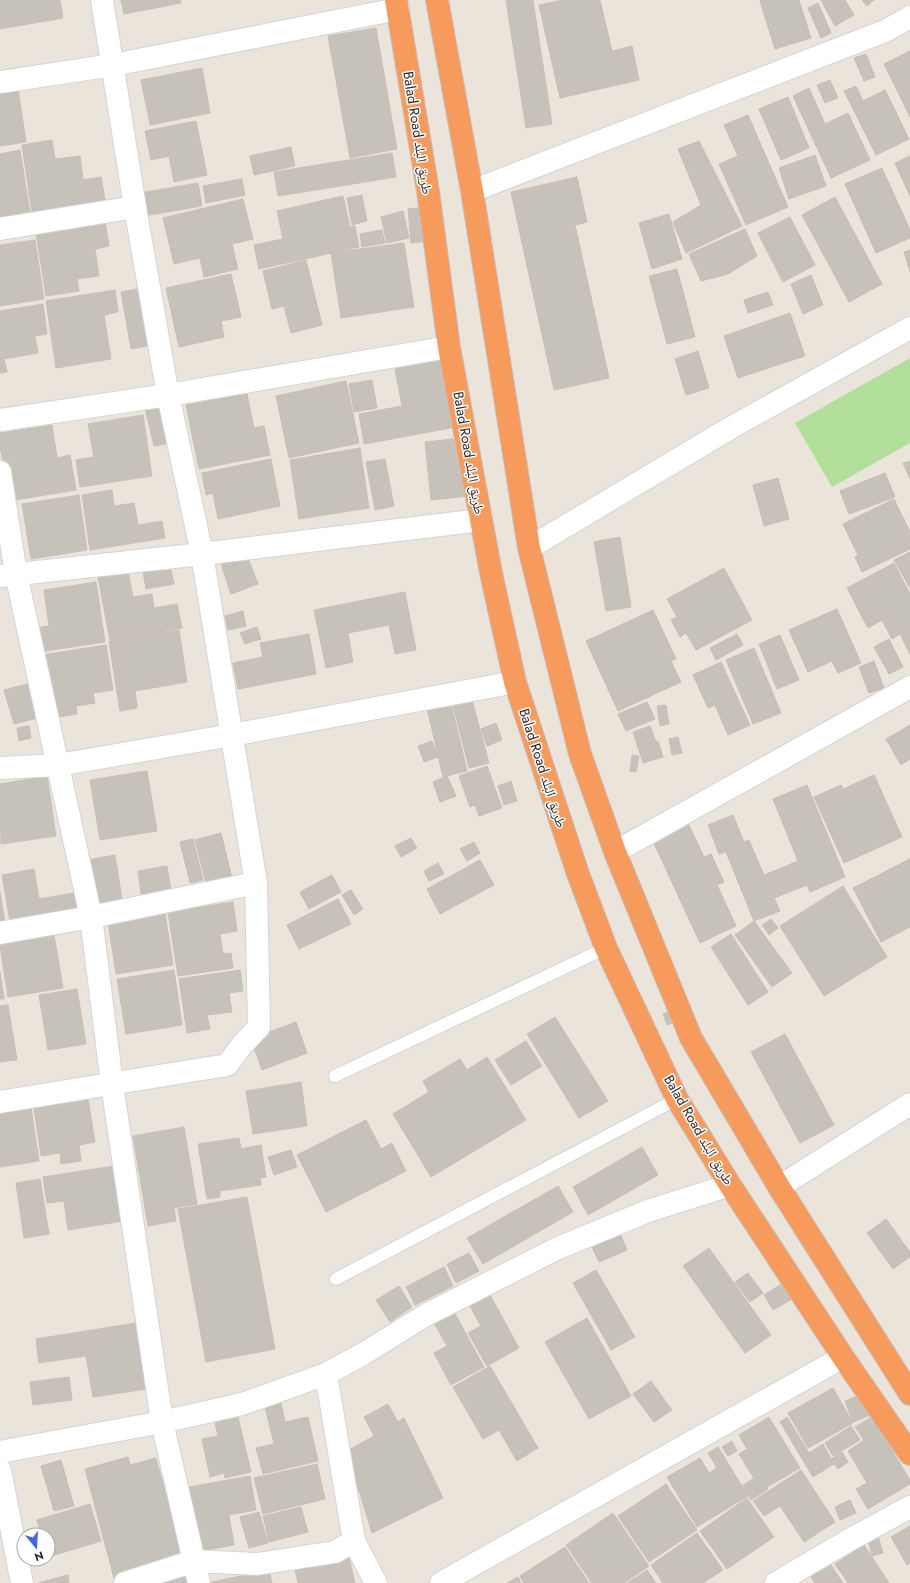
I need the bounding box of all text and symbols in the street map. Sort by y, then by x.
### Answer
street label: Balad Road طريق البلد [398,70,438,196]
street label: Balad Road طريق البلد [448,390,490,516]
street label: Balad Road طريق البلد [514,706,572,830]
street label: Balad Road طريق البلد [659,1071,739,1189]
north arrow [16,1527,56,1567]
text: N [32,1548,46,1565]

